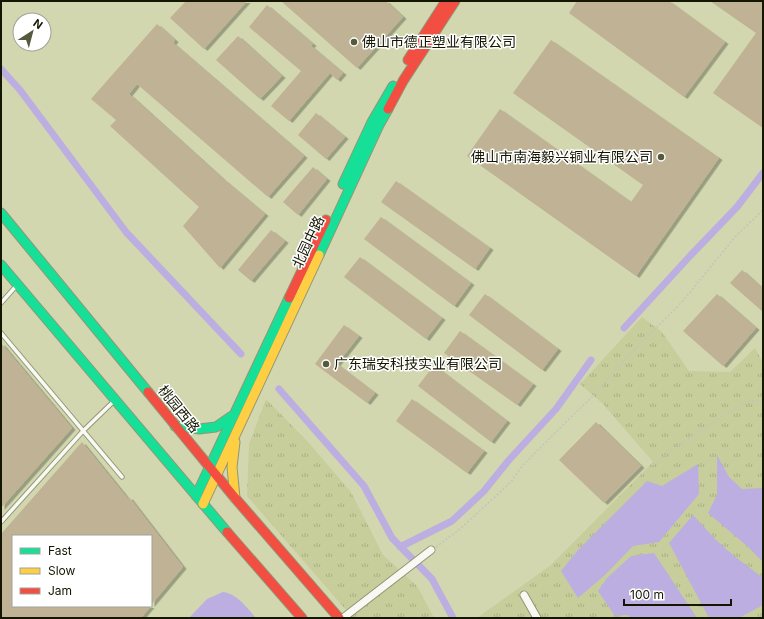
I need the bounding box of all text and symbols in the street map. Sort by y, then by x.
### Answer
north arrow [12,12,52,52]
text: N [30,16,45,32]
place label: 佛山市德正塑业有限公司 [362,33,516,50]
marker: 佛山市德正塑业有限公司 [349,37,359,47]
place label: 佛山市南海毅兴铜业有限公司 [471,148,653,165]
marker: 佛山市南海毅兴铜业有限公司 [656,152,666,162]
street label: 北园中路 [288,213,327,271]
place label: 广东瑞安科技实业有限公司 [334,355,502,372]
marker: 广东瑞安科技实业有限公司 [321,359,331,369]
street label: 桃园西路 [155,382,204,436]
legend [12,535,152,607]
text: Fast [48,543,72,558]
text: Slow [48,563,76,578]
scale bar [624,581,731,607]
text: Jam [48,583,72,598]
text: 100 m [630,587,664,602]

